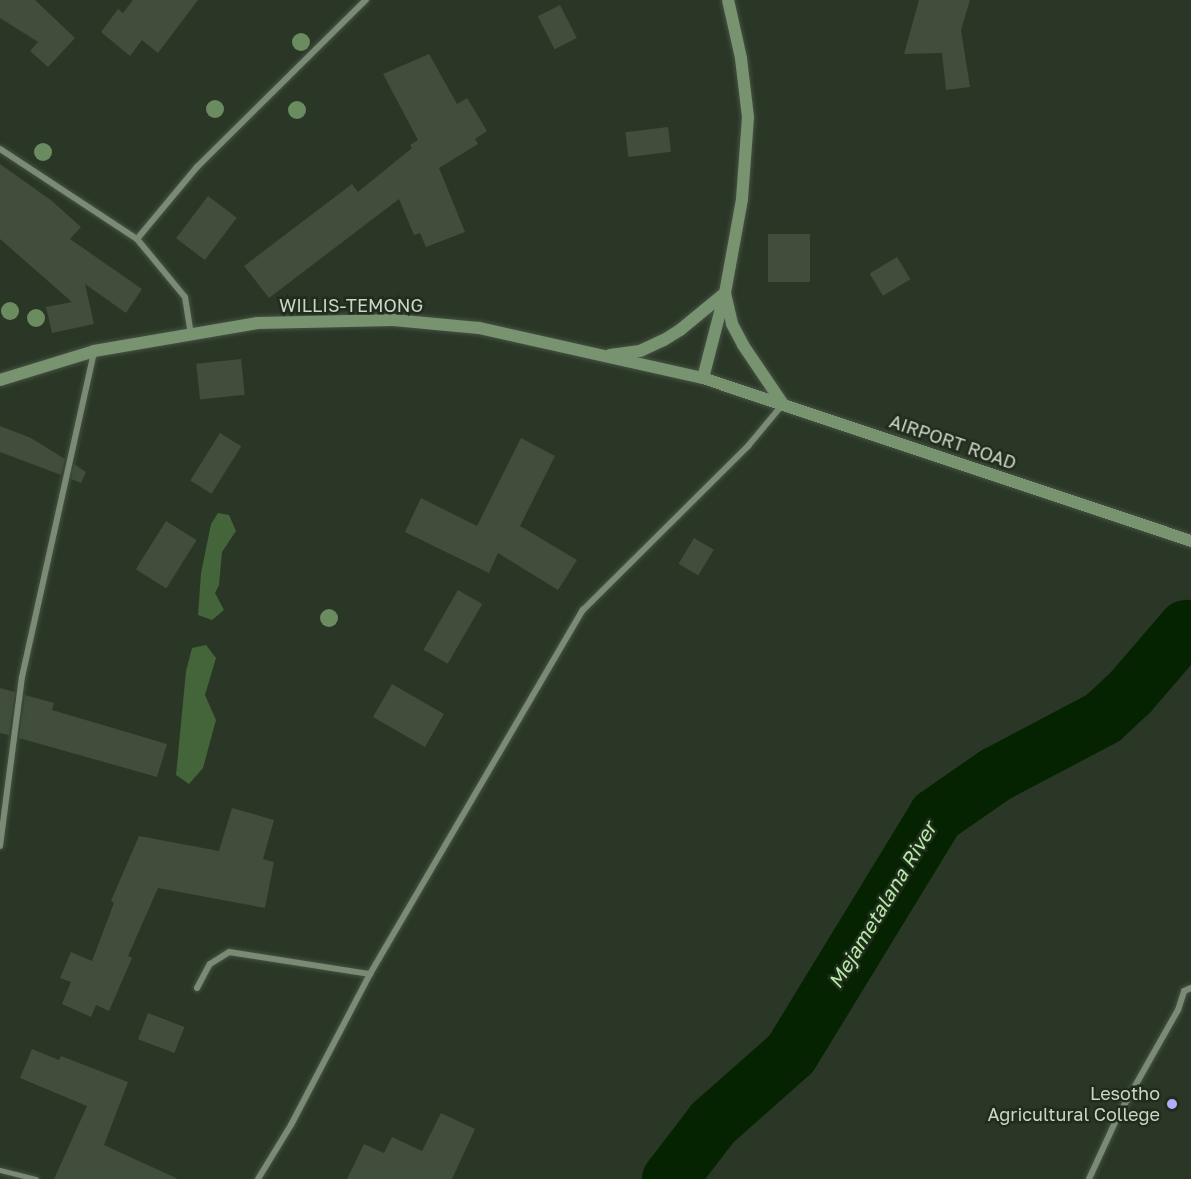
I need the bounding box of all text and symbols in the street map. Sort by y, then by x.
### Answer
street label: WILLIS-TEMONG [279,294,423,316]
street label: AIRPORT ROAD [887,410,1019,474]
water label: Mejametalana River [823,818,941,992]
place label: Lesotho Agricultural College [987,1083,1160,1126]
marker: Lesotho Agricultural College [1165,1097,1179,1111]

